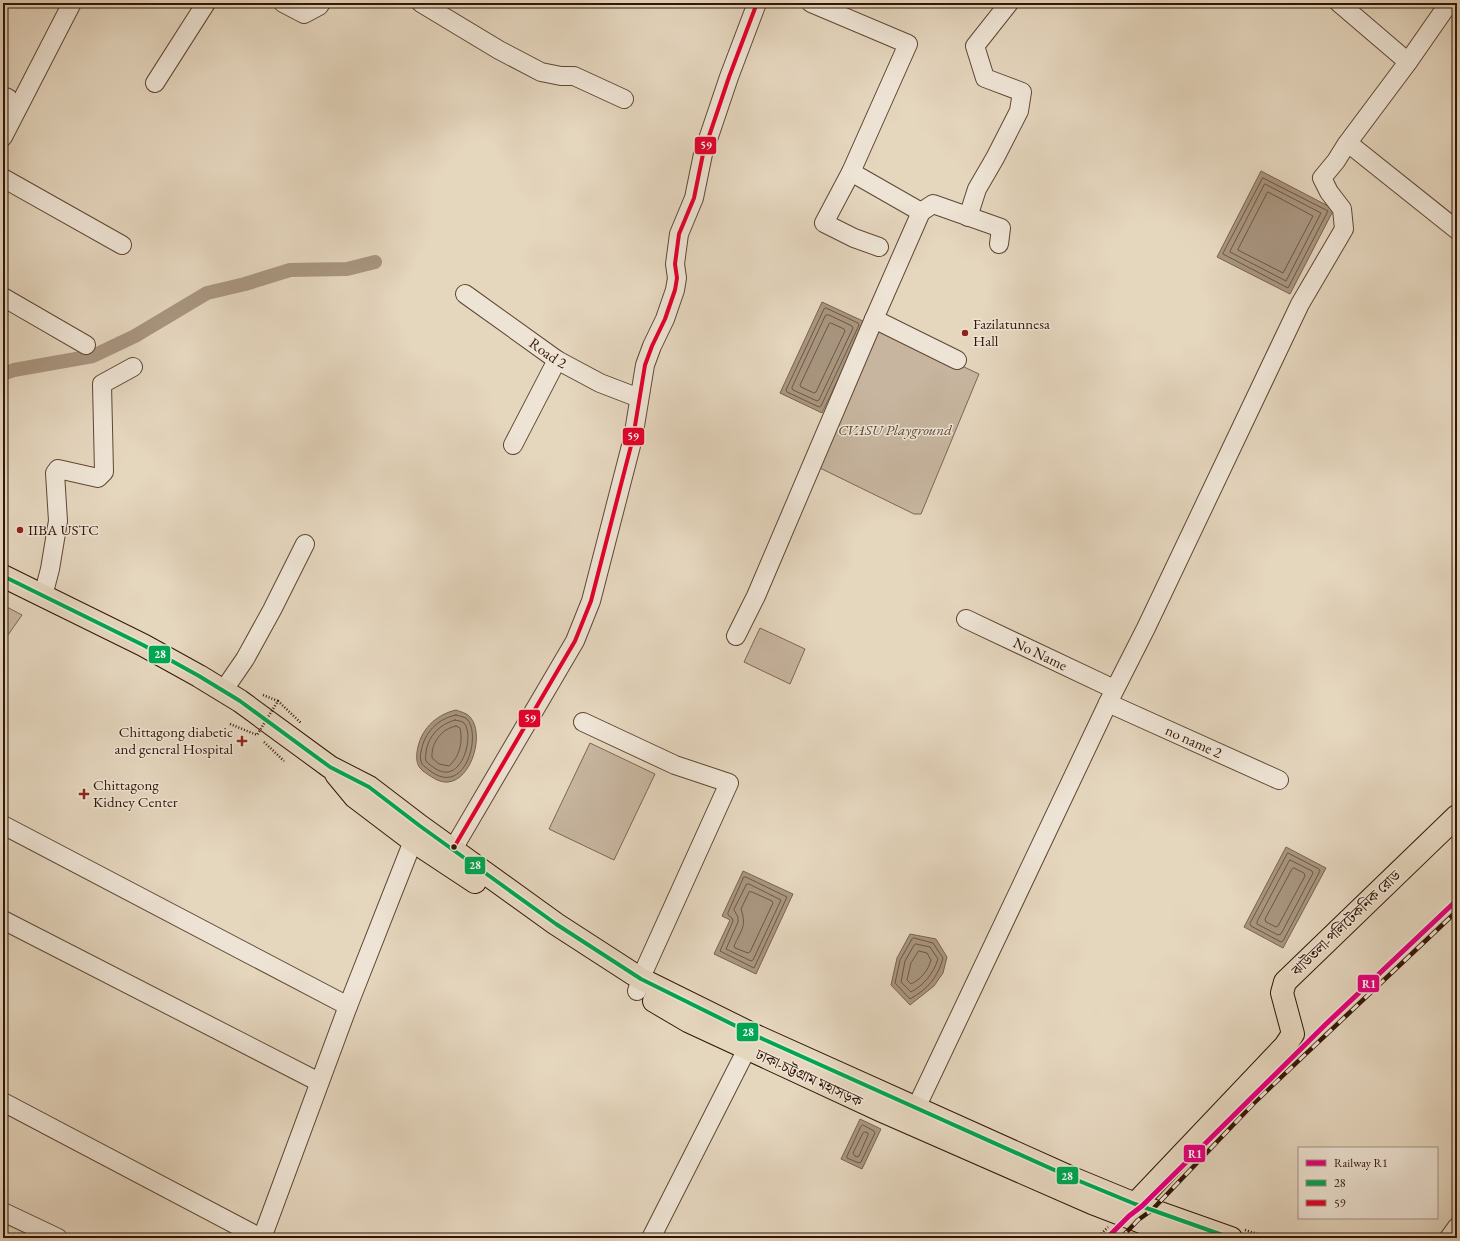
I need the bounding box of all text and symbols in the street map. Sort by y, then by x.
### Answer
line badge: 59 [694,136,717,155]
text: 59 [700,138,712,152]
place label: Fazilatunnesa Hall [973,314,1050,350]
marker: Fazilatunnesa Hall [960,328,970,338]
street label: Road 2 [526,333,571,373]
park label: CVASU Playground [838,420,952,439]
line badge: 59 [622,427,645,446]
text: 59 [627,429,639,443]
place label: IIBA USTC [28,520,99,539]
marker: IIBA USTC [15,525,25,535]
street label: No Name [1010,633,1071,675]
line badge: 28 [148,645,171,664]
text: 28 [154,647,166,661]
line badge: 59 [518,709,541,728]
text: 59 [524,711,536,725]
street label: no name 2 [1163,720,1226,762]
place label: Chittagong diabetic and general Hospital [115,722,233,758]
marker: Chittagong diabetic and general Hospital [236,735,248,747]
place label: Chittagong Kidney Center [93,775,178,811]
marker: Chittagong Kidney Center [78,788,90,800]
unlabelled marker [449,842,459,852]
line badge: 28 [464,856,486,875]
text: 28 [469,858,481,872]
street label: ঝাউতলা-পলিটেকনিক রোড [1286,865,1405,980]
line badge: R1 [1357,974,1380,993]
text: R1 [1362,977,1376,991]
line badge: 28 [736,1022,759,1042]
text: 28 [742,1025,754,1039]
street label: ঢাকা-চট্টগ্রাম মহাসড়ক [752,1044,866,1111]
line badge: R1 [1183,1144,1206,1163]
text: R1 [1188,1147,1202,1161]
legend [1298,1147,1438,1219]
text: Railway R1 [1334,1155,1388,1171]
line badge: 28 [1056,1166,1079,1185]
text: 28 [1061,1169,1073,1183]
text: 28 [1334,1175,1346,1191]
text: 59 [1334,1195,1346,1211]

